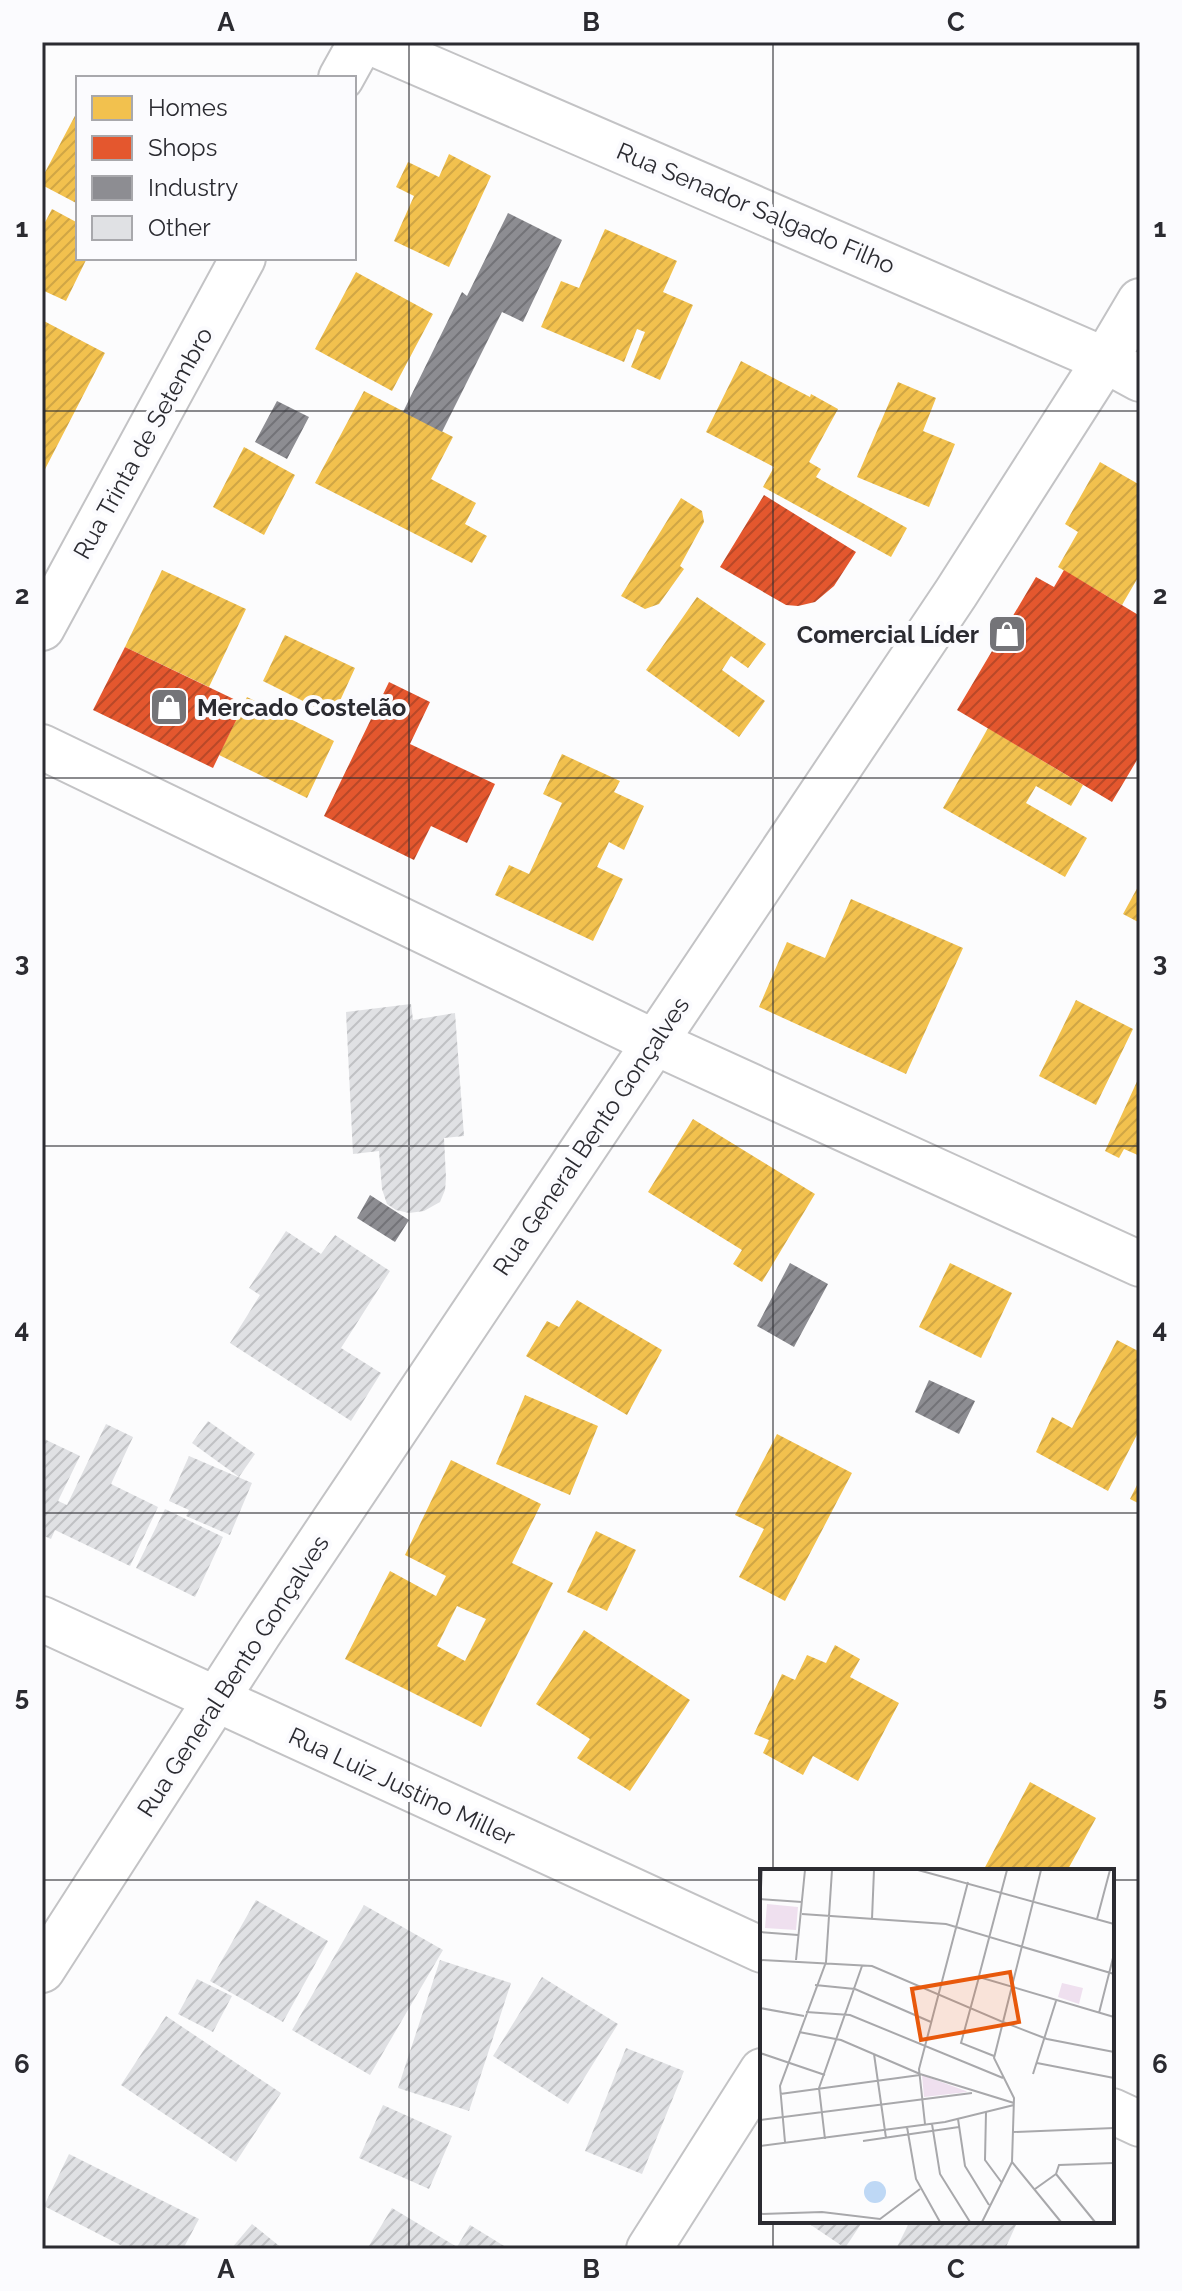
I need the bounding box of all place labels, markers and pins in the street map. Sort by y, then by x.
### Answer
shop icon: Comercial Líder [986,613,1028,655]
place label: Comercial Líder [797,620,979,649]
shop icon: Mercado Costelão [148,686,190,728]
place label: Mercado Costelão [197,693,406,722]

